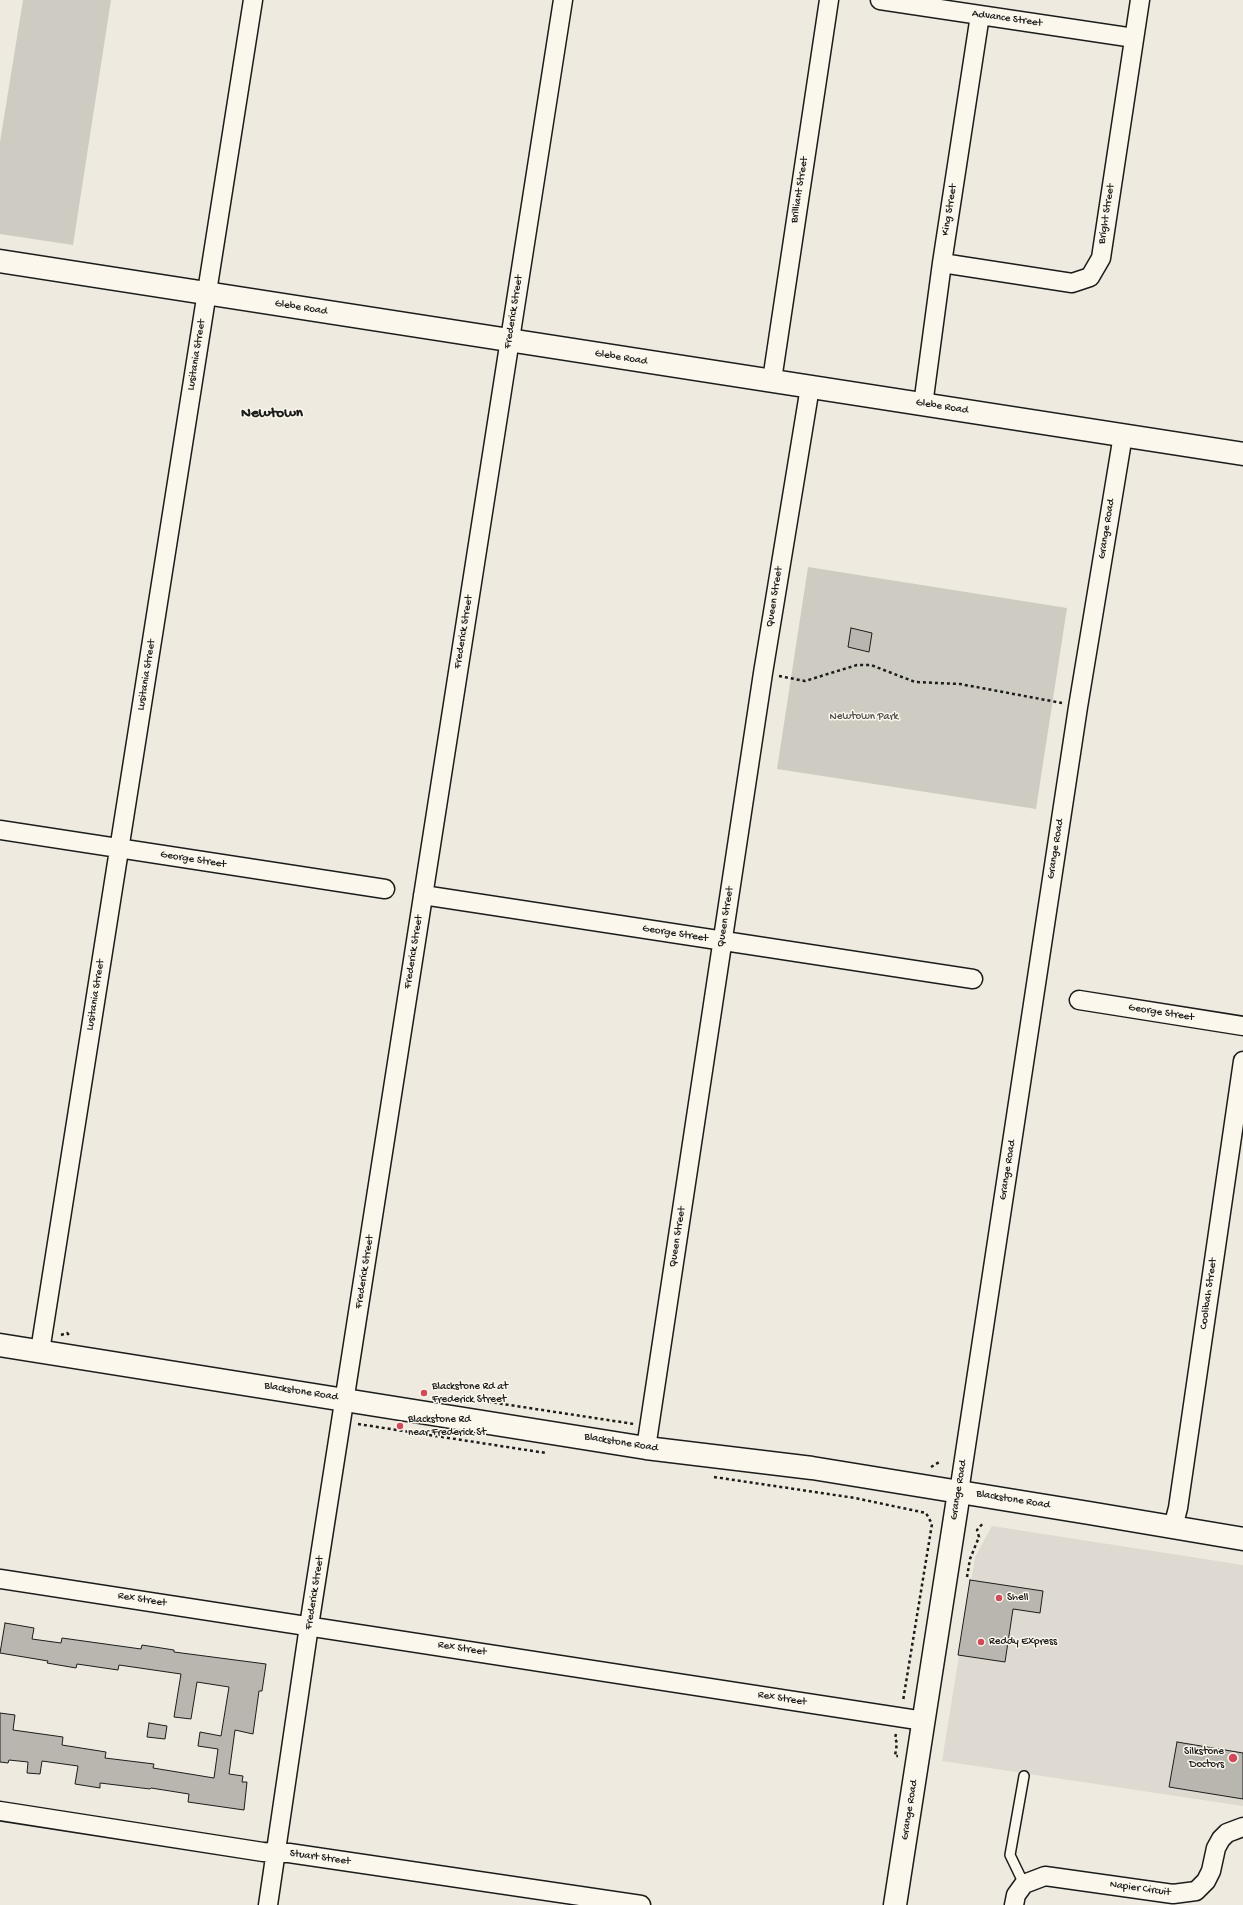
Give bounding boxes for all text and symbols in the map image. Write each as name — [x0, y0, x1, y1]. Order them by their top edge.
street label: Advance Street — [971, 8, 1043, 30]
street label: Brilliant Street — [788, 156, 812, 224]
street label: King Street — [939, 183, 961, 237]
street label: Bright Street — [1096, 183, 1118, 245]
street label: Frederick Street — [502, 274, 526, 350]
street label: Glebe Road — [274, 297, 328, 319]
street label: Lusitania Street — [185, 318, 209, 392]
street label: Glebe Road — [594, 347, 648, 369]
street label: Glebe Road — [915, 396, 969, 418]
district label: Newtown — [241, 405, 303, 423]
street label: Grange Road — [1096, 498, 1118, 560]
street label: Queen Street — [764, 566, 786, 628]
street label: Frederick Street — [452, 594, 476, 670]
street label: Lusitania Street — [135, 638, 159, 712]
park label: Newtown Park — [830, 710, 898, 724]
street label: Grange Road — [1045, 818, 1067, 880]
street label: George Street — [159, 848, 227, 872]
street label: Queen Street — [715, 886, 737, 948]
street label: Frederick Street — [402, 914, 426, 990]
street label: George Street — [641, 922, 709, 946]
street label: Lusitania Street — [84, 958, 108, 1032]
street label: George Street — [1127, 1001, 1195, 1025]
street label: Grange Road — [997, 1139, 1019, 1201]
street label: Queen Street — [667, 1206, 689, 1268]
street label: Frederick Street — [353, 1234, 377, 1310]
street label: Coolibah Street — [1197, 1257, 1221, 1331]
street label: Blackstone Road — [263, 1380, 339, 1404]
place label: Blackstone Rd at Frederick Street — [432, 1380, 508, 1406]
marker: Blackstone Rd at Frederick Street — [419, 1388, 429, 1398]
place label: Blackstone Rd near Frederick St — [408, 1413, 486, 1439]
marker: Blackstone Rd near Frederick St — [395, 1421, 405, 1431]
street label: Blackstone Road — [583, 1431, 659, 1455]
street label: Grange Road — [948, 1459, 970, 1521]
street label: Blackstone Road — [975, 1488, 1051, 1512]
street label: Frederick Street — [303, 1555, 327, 1631]
street label: Rex Street — [117, 1590, 167, 1610]
place label: Shell — [1007, 1591, 1029, 1605]
marker: Shell — [994, 1593, 1004, 1603]
place label: Reddy Express — [989, 1635, 1057, 1649]
marker: Reddy Express — [976, 1637, 986, 1647]
street label: Rex Street — [437, 1639, 487, 1659]
street label: Rex Street — [757, 1689, 807, 1709]
place label: Silkstone Doctors — [1184, 1745, 1224, 1771]
marker: Silkstone Doctors — [1227, 1752, 1239, 1764]
street label: Grange Road — [899, 1779, 921, 1841]
street label: Stuart Street — [289, 1847, 351, 1869]
street label: Napier Circuit — [1109, 1878, 1171, 1900]

